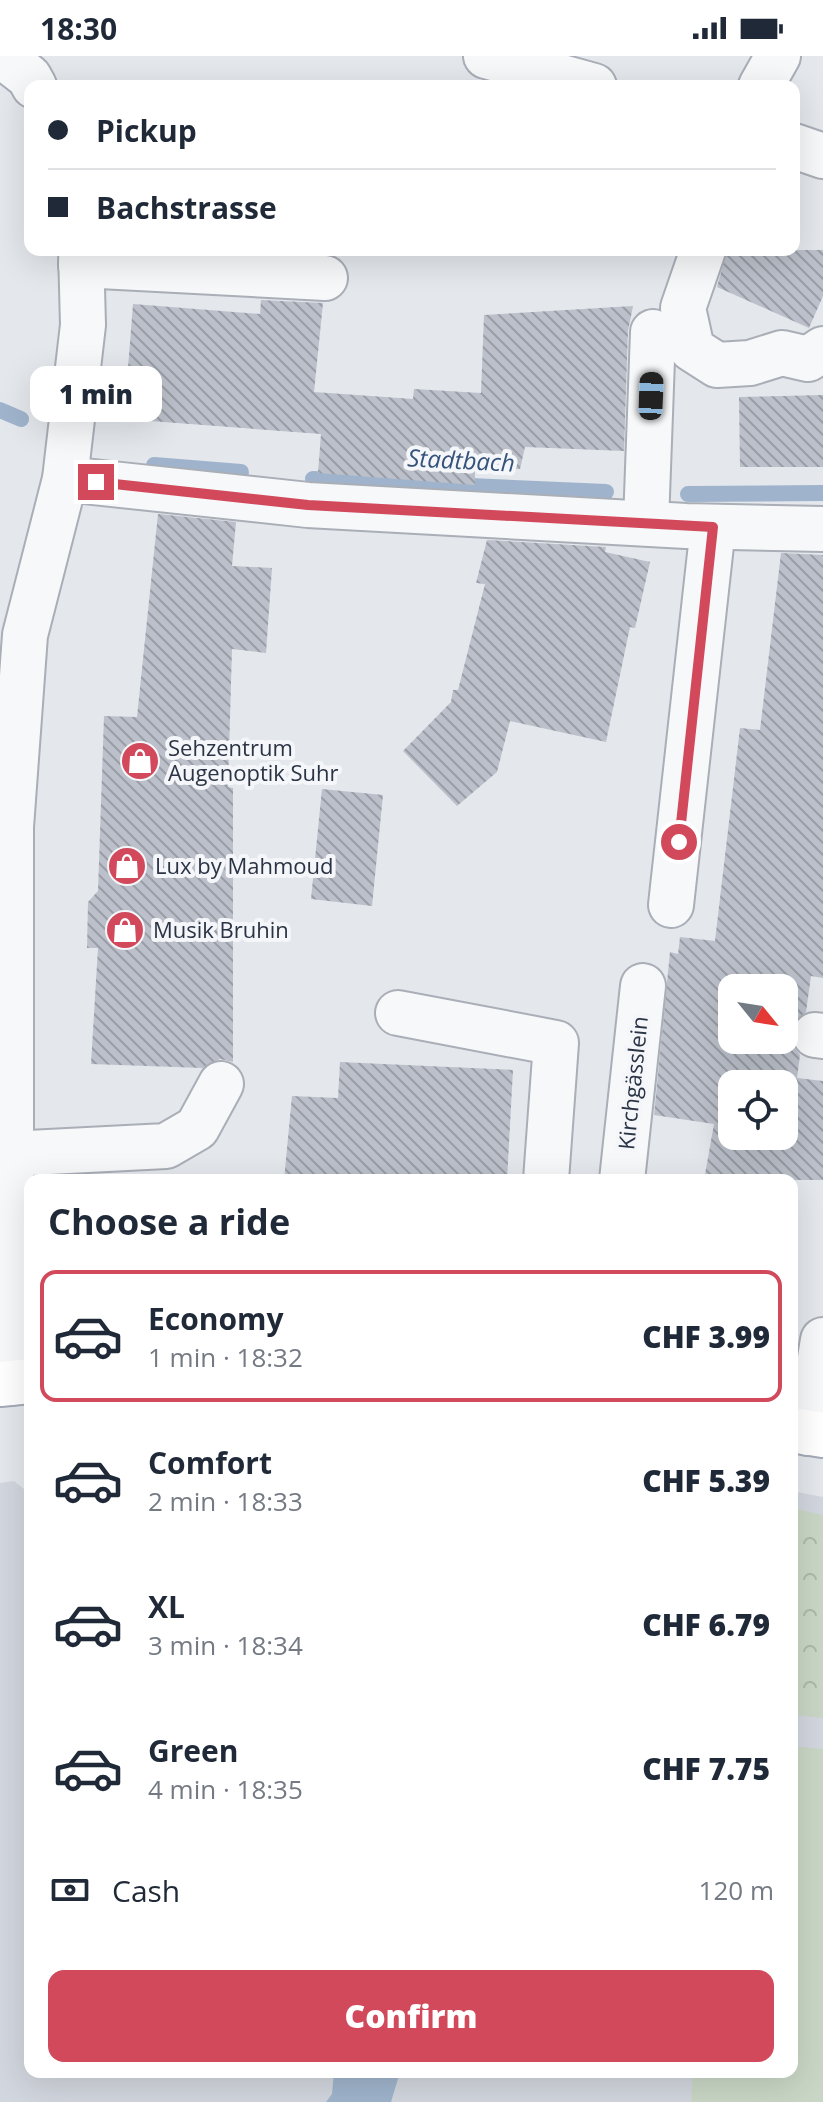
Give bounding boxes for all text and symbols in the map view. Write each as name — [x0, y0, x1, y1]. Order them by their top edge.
text: 18:30 — [40, 8, 117, 49]
text: Pickup — [96, 110, 197, 151]
text: Bachstrasse — [96, 187, 277, 228]
callout: 1 min — [30, 366, 162, 422]
car — [638, 372, 664, 420]
text: 1 min — [59, 376, 133, 412]
water label: Stadtbach — [407, 440, 516, 479]
route end — [78, 464, 114, 500]
place label: Sehzentrum Augenoptik Suhr — [168, 732, 339, 787]
shop icon: Sehzentrum Augenoptik Suhr — [119, 740, 161, 782]
route start — [661, 824, 697, 860]
shop icon: Lux by Mahmoud — [106, 845, 148, 887]
place label: Lux by Mahmoud — [155, 850, 333, 880]
shop icon: Musik Bruhin — [104, 909, 146, 951]
place label: Musik Bruhin — [153, 914, 289, 944]
north arrow — [718, 974, 798, 1054]
map controls — [718, 974, 798, 1150]
street label: Kirchgässlein — [610, 1015, 654, 1151]
button: locate — [718, 1070, 798, 1150]
text: Choose a ride — [48, 1197, 290, 1246]
text: Economy — [148, 1298, 284, 1339]
icon: car — [52, 1300, 124, 1372]
text: CHF 3.99 — [642, 1316, 770, 1357]
text: 1 min · 18:32 — [148, 1339, 303, 1375]
text: Comfort — [148, 1442, 272, 1483]
icon: car — [52, 1444, 124, 1516]
text: CHF 5.39 — [642, 1460, 770, 1501]
text: 2 min · 18:33 — [148, 1483, 303, 1519]
text: XL — [148, 1586, 185, 1627]
icon: car — [52, 1588, 124, 1660]
text: CHF 6.79 — [642, 1604, 770, 1645]
text: 3 min · 18:34 — [148, 1627, 303, 1663]
text: Green — [148, 1730, 239, 1771]
icon: car — [52, 1732, 124, 1804]
text: CHF 7.75 — [642, 1748, 770, 1789]
text: 4 min · 18:35 — [148, 1771, 303, 1807]
icon: cash — [48, 1868, 92, 1912]
text: Cash — [112, 1870, 180, 1911]
text: 120 m — [699, 1872, 774, 1908]
button: Confirm — [48, 1970, 774, 2062]

